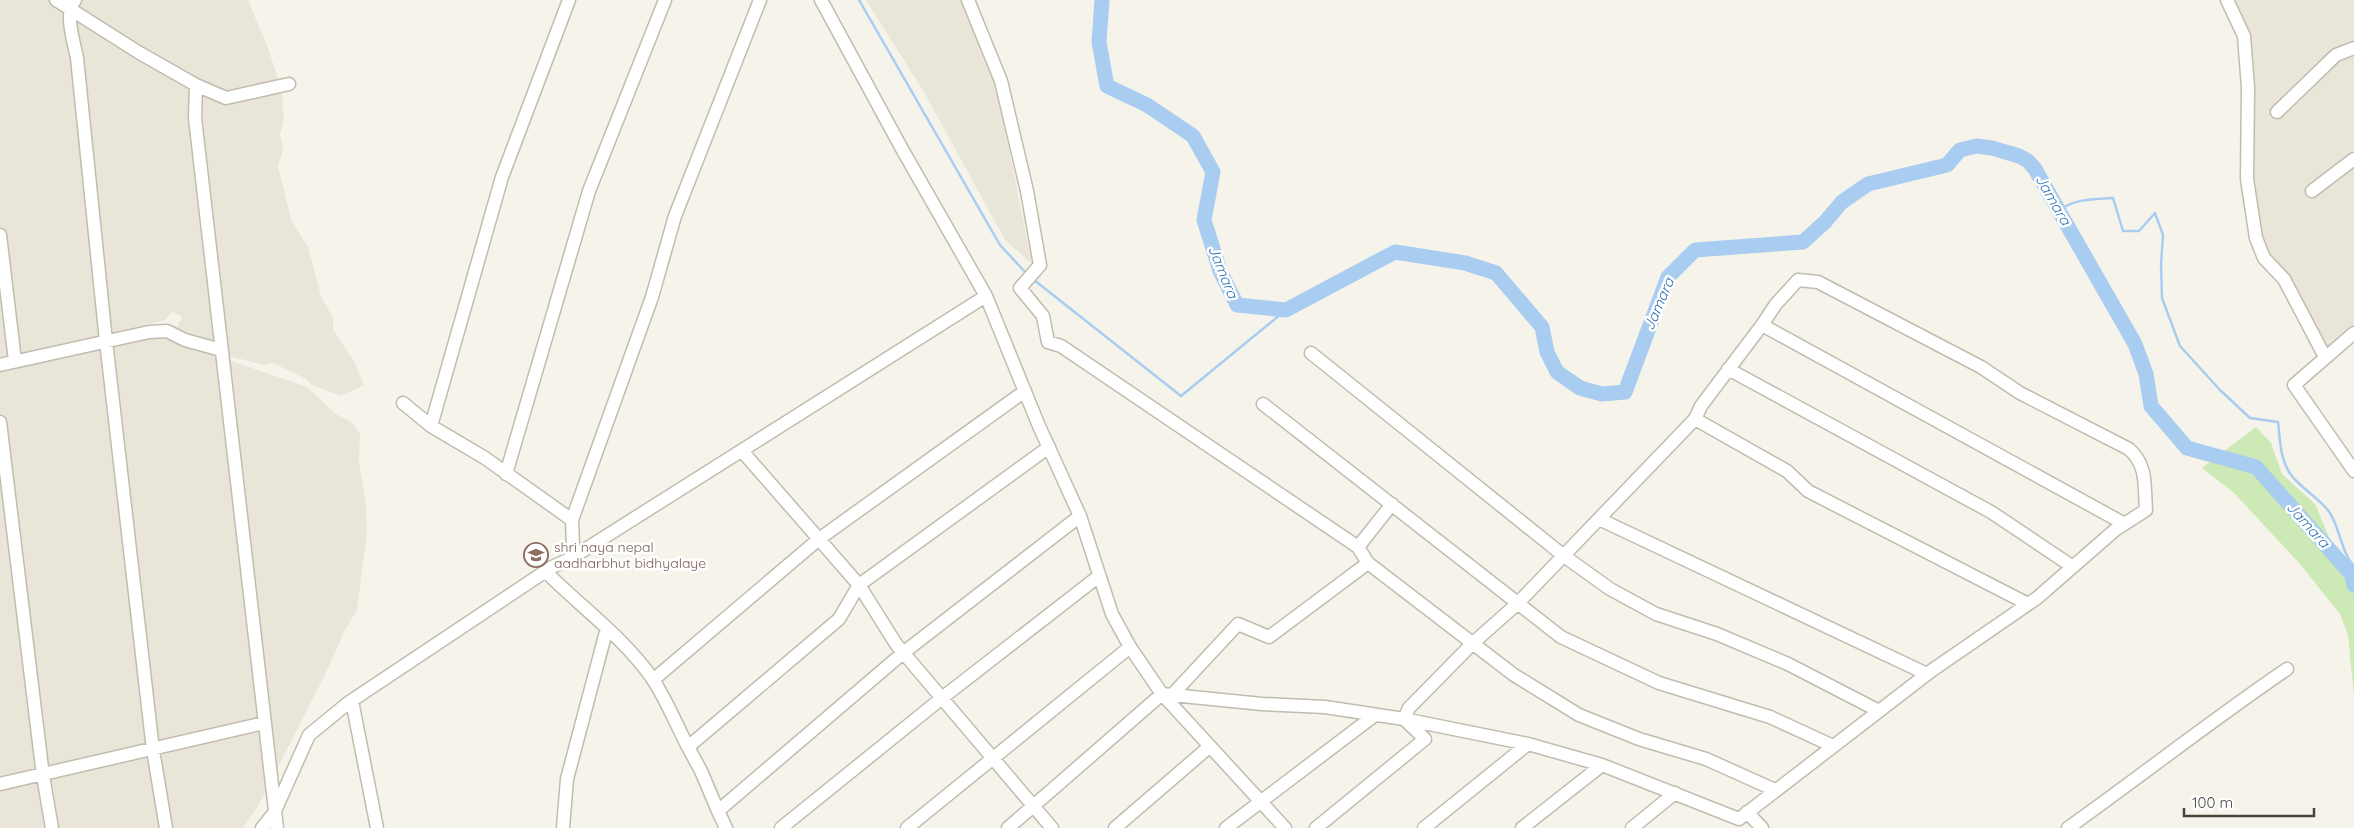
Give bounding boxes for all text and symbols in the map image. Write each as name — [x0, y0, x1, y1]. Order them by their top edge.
water label: Jamara — [2031, 171, 2076, 229]
water label: Jamara — [1204, 243, 1243, 302]
water label: Jamara — [1639, 274, 1678, 333]
water label: Jamara — [2283, 498, 2334, 552]
place label: shri naya nepal aadharbhut bidhyalaye — [554, 538, 706, 572]
school or university icon: shri naya nepal aadharbhut bidhyalaye — [523, 542, 549, 568]
scale bar — [2184, 786, 2314, 818]
text: 100 m — [2192, 793, 2233, 812]

